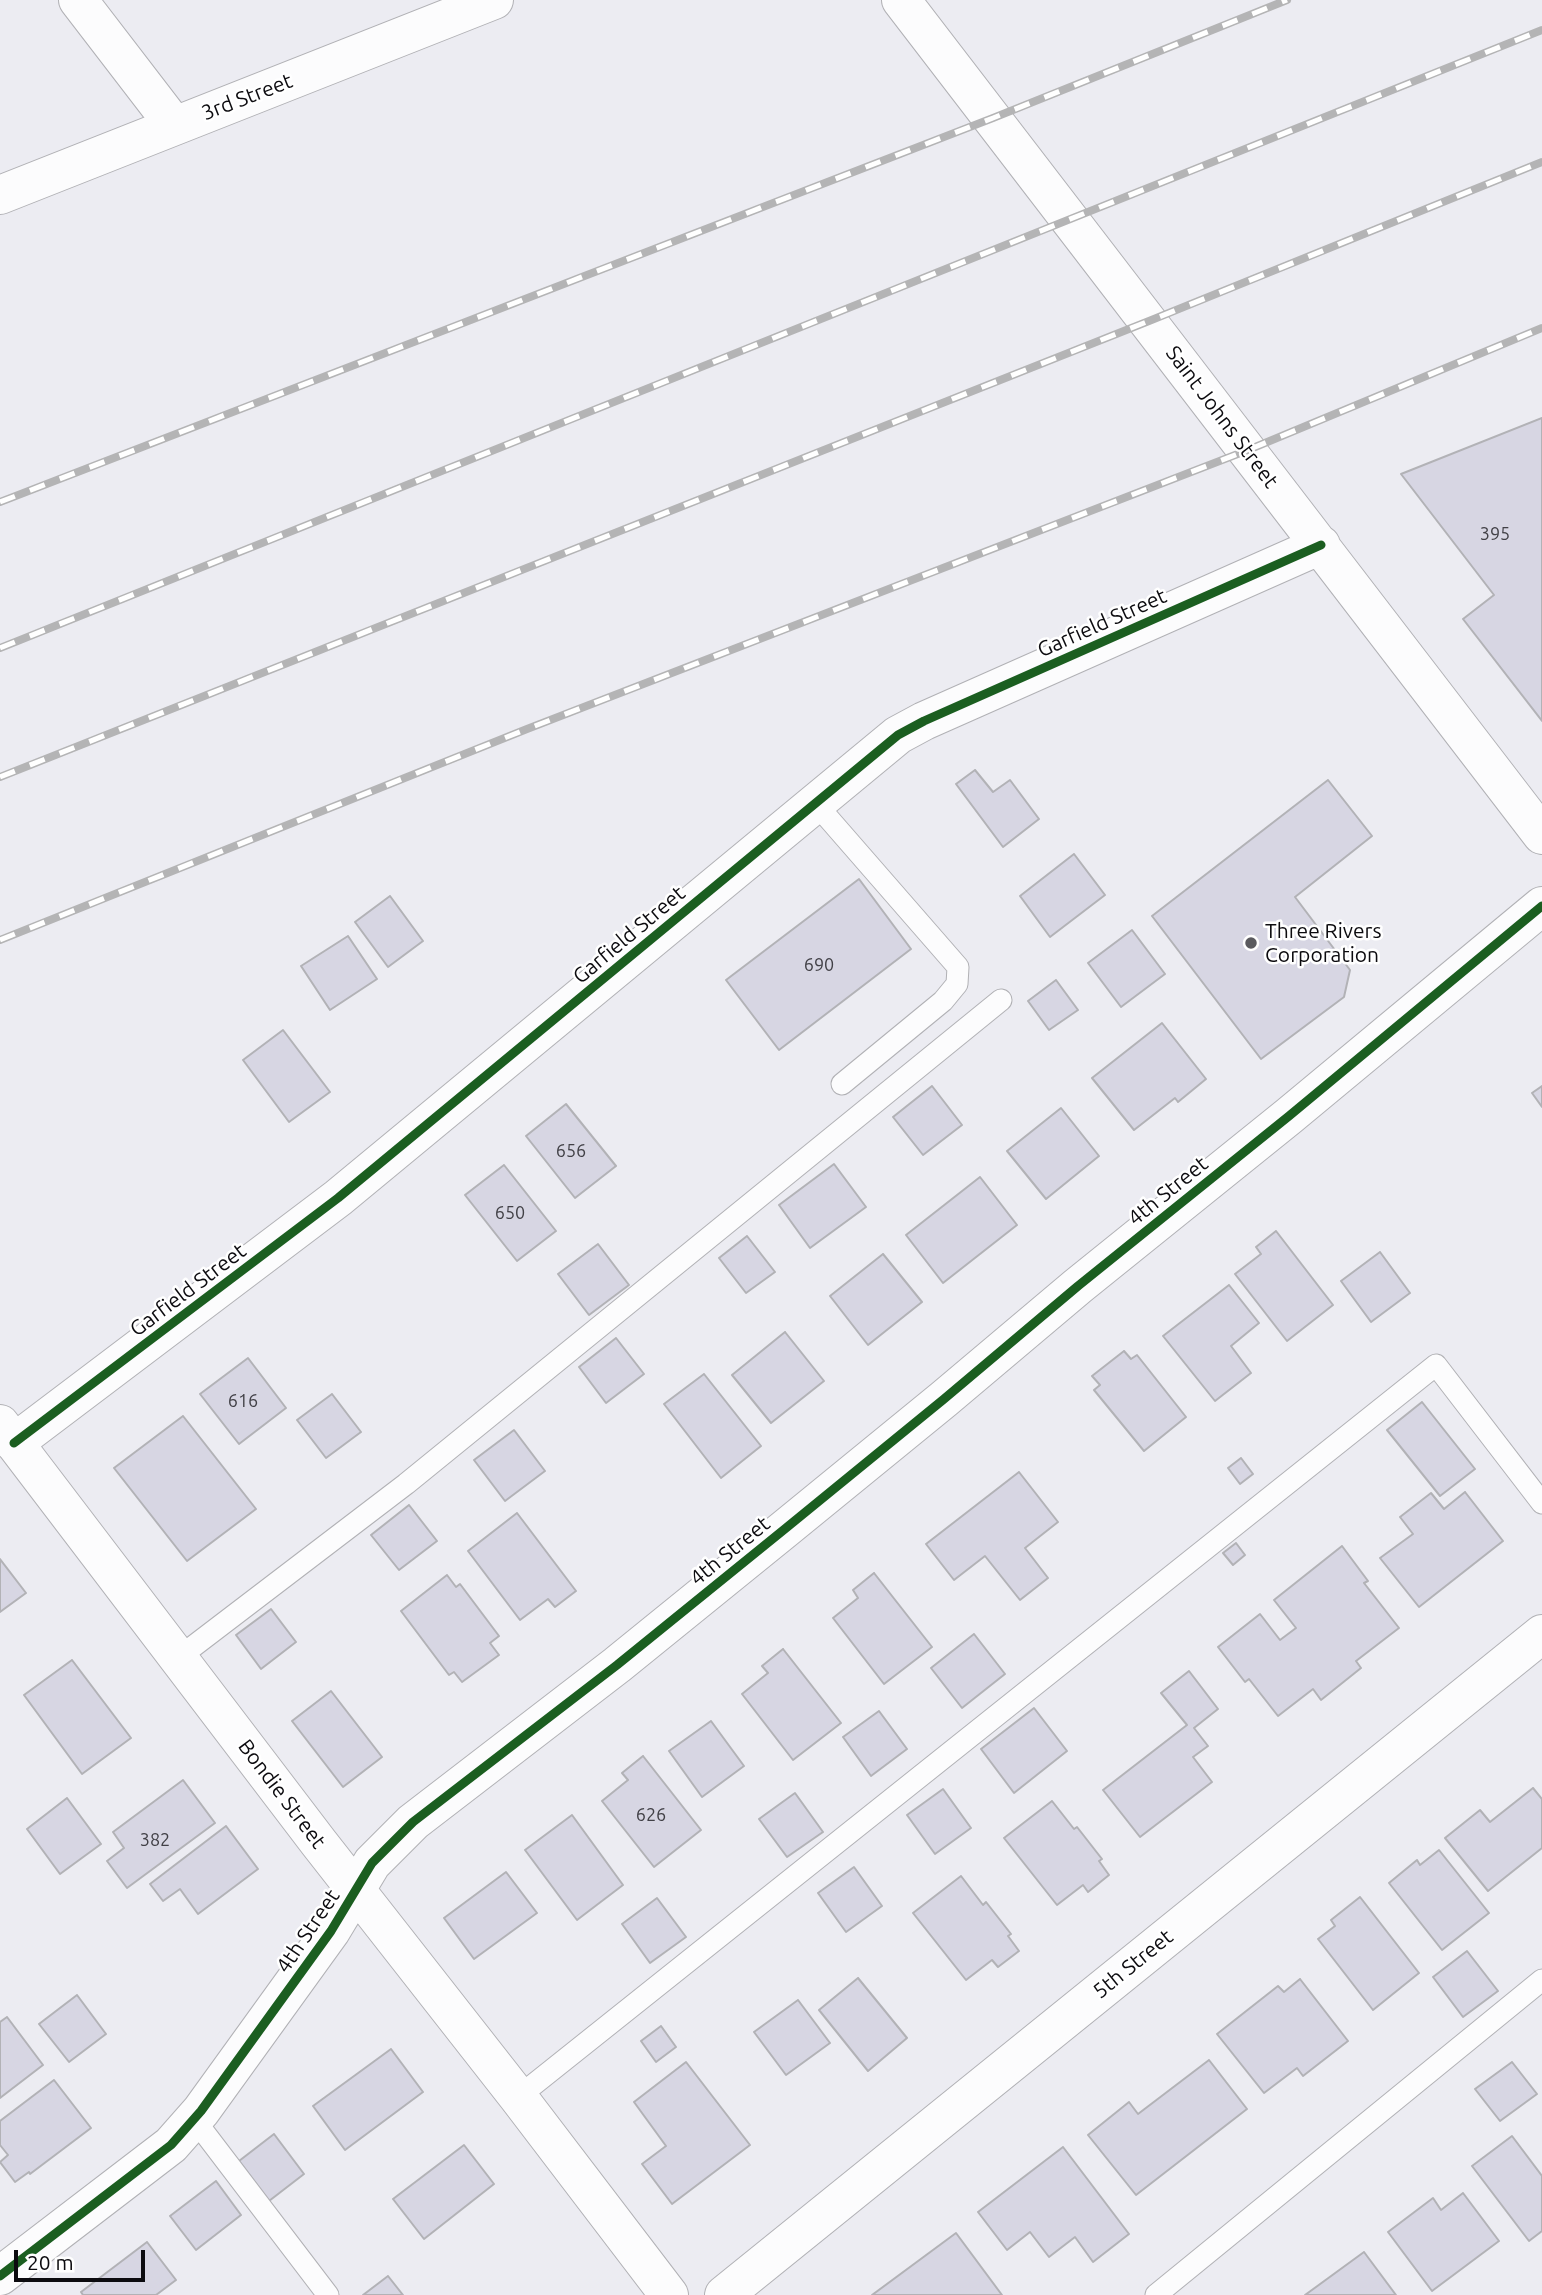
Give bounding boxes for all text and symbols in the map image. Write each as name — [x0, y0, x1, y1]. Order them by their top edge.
street label: 3rd Street — [198, 68, 296, 126]
street label: Saint Johns Street — [1160, 341, 1284, 493]
house number: 395 — [1480, 523, 1510, 545]
street label: Garfield Street — [1034, 583, 1170, 663]
street label: Garfield Street — [568, 881, 690, 989]
place label: Three Rivers Corporation — [1265, 918, 1382, 968]
marker: Three Rivers Corporation — [1243, 935, 1259, 951]
house number: 690 — [804, 954, 834, 976]
house number: 656 — [556, 1140, 586, 1162]
street label: 4th Street — [1123, 1151, 1213, 1231]
house number: 650 — [495, 1202, 525, 1224]
street label: Garfield Street — [125, 1238, 251, 1342]
house number: 616 — [228, 1390, 258, 1412]
street label: 4th Street — [685, 1511, 775, 1591]
street label: Bondie Street — [233, 1734, 331, 1854]
house number: 626 — [636, 1804, 666, 1826]
house number: 382 — [140, 1829, 170, 1851]
street label: 4th Street — [271, 1884, 345, 1978]
street label: 5th Street — [1088, 1924, 1178, 2004]
scale bar — [18, 2236, 149, 2280]
text: 20 m — [27, 2250, 74, 2274]

